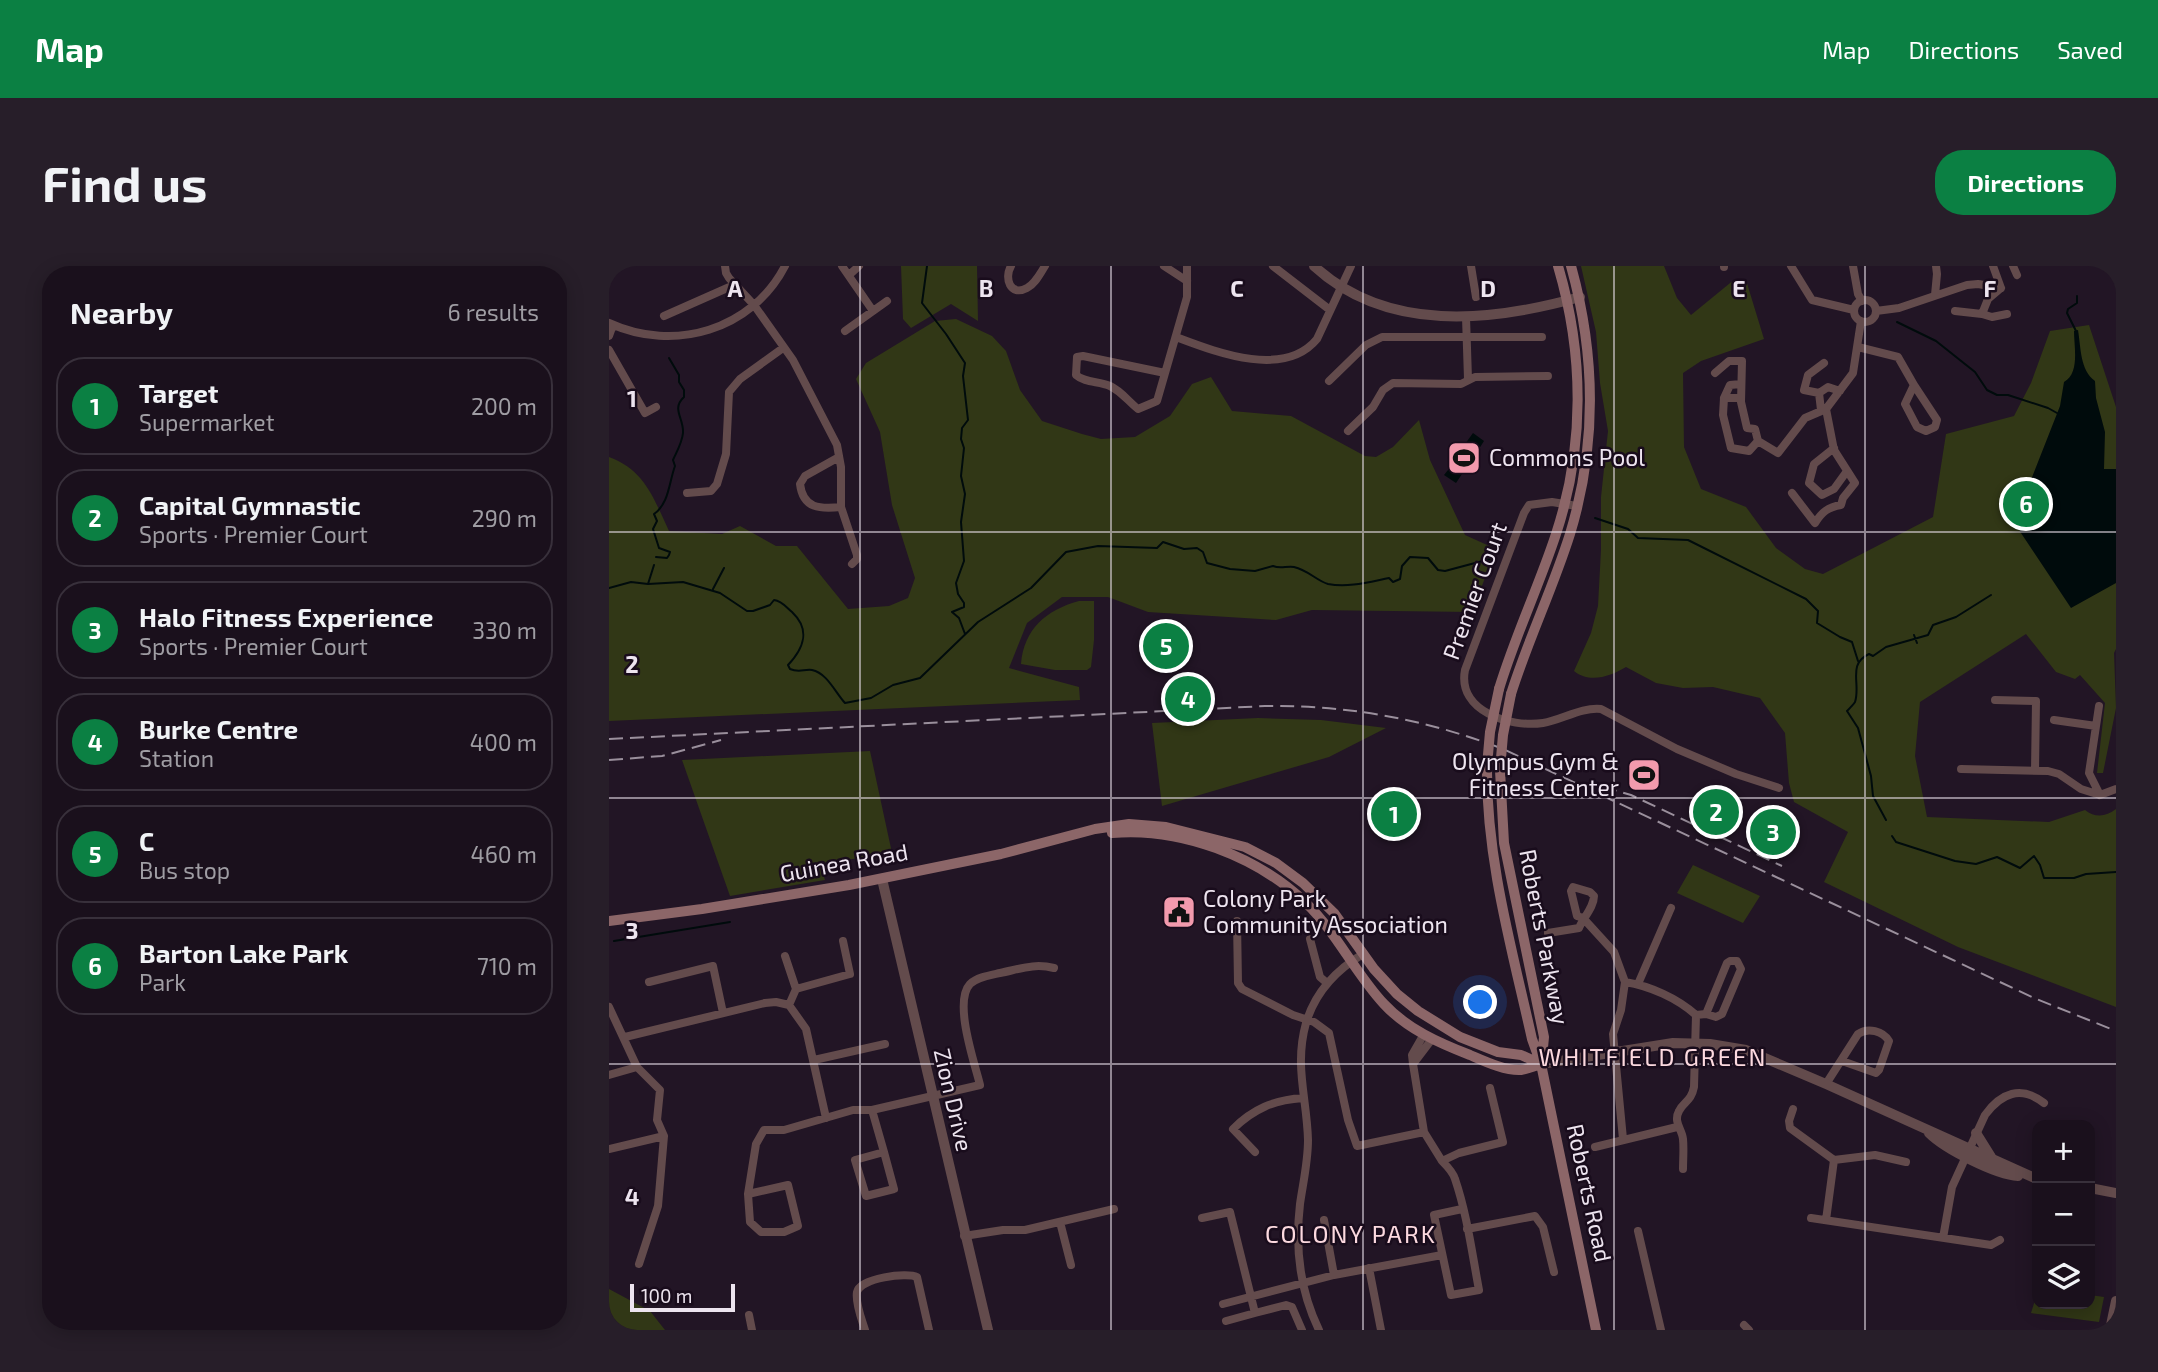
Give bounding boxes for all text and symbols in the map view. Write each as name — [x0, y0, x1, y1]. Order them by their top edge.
text: Map — [35, 29, 104, 69]
text: Map — [1822, 35, 1870, 64]
text: Directions — [1908, 35, 2019, 64]
text: Saved — [2057, 35, 2123, 64]
button: Directions — [1935, 150, 2116, 215]
text: Find us — [42, 153, 207, 212]
text: A — [727, 274, 743, 302]
text: B — [979, 274, 993, 302]
text: C — [1230, 274, 1244, 302]
text: D — [1480, 274, 1496, 302]
text: E — [1732, 274, 1746, 302]
text: F — [1984, 274, 1997, 302]
text: Nearby — [70, 294, 173, 330]
text: 6 results — [448, 298, 539, 326]
text: Target — [139, 377, 219, 408]
text: 1 — [627, 384, 637, 412]
text: 1 — [90, 392, 100, 420]
text: 200 m — [471, 392, 537, 420]
text: Supermarket — [139, 408, 274, 436]
sports icon: Commons Pool — [1445, 439, 1483, 477]
place label: Commons Pool — [1489, 443, 1645, 471]
pin: 6 — [2003, 478, 2049, 530]
text: Capital Gymnastic — [139, 489, 361, 520]
text: 2 — [88, 504, 102, 532]
text: 290 m — [472, 504, 537, 532]
street label: Premier Court — [1436, 518, 1512, 663]
text: Sports · Premier Court — [139, 520, 368, 548]
text: Halo Fitness Experience — [139, 601, 433, 632]
text: 3 — [88, 616, 102, 644]
text: 330 m — [472, 616, 537, 644]
pin: 5 — [1143, 620, 1189, 672]
text: Sports · Premier Court — [139, 632, 368, 660]
text: 2 — [625, 650, 639, 678]
pin: 4 — [1165, 673, 1211, 725]
text: Burke Centre — [139, 713, 298, 744]
text: 4 — [88, 728, 102, 756]
text: 400 m — [470, 728, 537, 756]
text: Station — [139, 744, 214, 772]
place label: Olympus Gym & Fitness Center — [1452, 747, 1619, 801]
sports icon: Olympus Gym & Fitness Center — [1625, 756, 1663, 794]
pin: 2 — [1693, 786, 1739, 838]
pin: 1 — [1371, 788, 1417, 840]
pin: 3 — [1750, 806, 1796, 858]
text: C — [139, 825, 154, 856]
street label: Guinea Road — [778, 837, 910, 887]
text: 5 — [89, 840, 101, 868]
text: 460 m — [471, 840, 537, 868]
street label: Roberts Parkway — [1514, 847, 1576, 1027]
text: Bus stop — [139, 856, 230, 884]
place label: Colony Park Community Association — [1203, 884, 1448, 938]
public building icon: Colony Park Community Association — [1160, 893, 1198, 931]
text: 3 — [625, 916, 639, 944]
text: Barton Lake Park — [139, 937, 348, 968]
text: 6 — [88, 952, 102, 980]
text: 710 m — [477, 952, 537, 980]
text: Park — [139, 968, 186, 996]
your location — [1463, 985, 1497, 1019]
district label: WHITFIELD GREEN — [1539, 1042, 1767, 1071]
street label: Zion Drive — [929, 1046, 979, 1154]
map controls — [2032, 1120, 2095, 1309]
button: + — [2032, 1120, 2095, 1183]
street label: Roberts Road — [1562, 1121, 1618, 1264]
text: 4 — [625, 1182, 639, 1210]
button: − — [2032, 1183, 2095, 1246]
district label: COLONY PARK — [1265, 1219, 1437, 1248]
button: layers — [2032, 1246, 2095, 1309]
scale bar — [630, 1281, 735, 1313]
text: 100 m — [641, 1284, 692, 1307]

